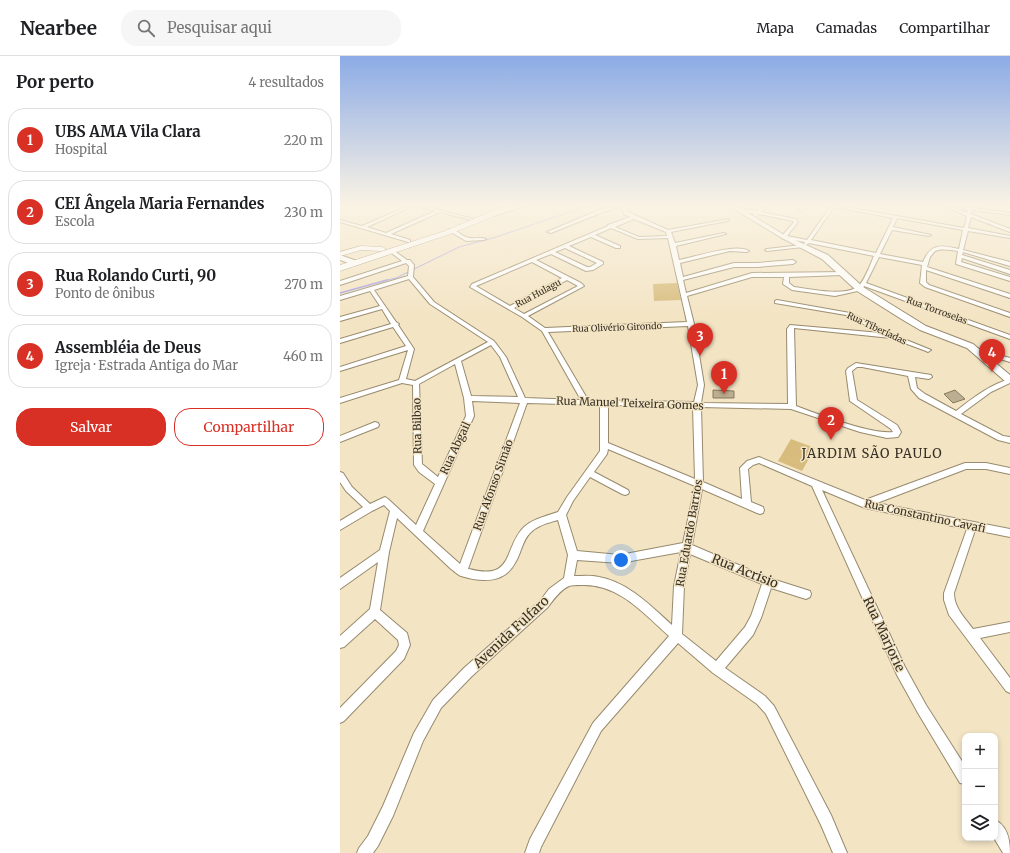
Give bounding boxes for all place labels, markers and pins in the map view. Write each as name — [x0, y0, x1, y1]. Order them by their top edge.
pin: 3 — [687, 323, 713, 356]
pin: 4 — [979, 339, 1005, 372]
pin: 1 — [711, 361, 737, 394]
pin: 2 — [818, 407, 844, 440]

